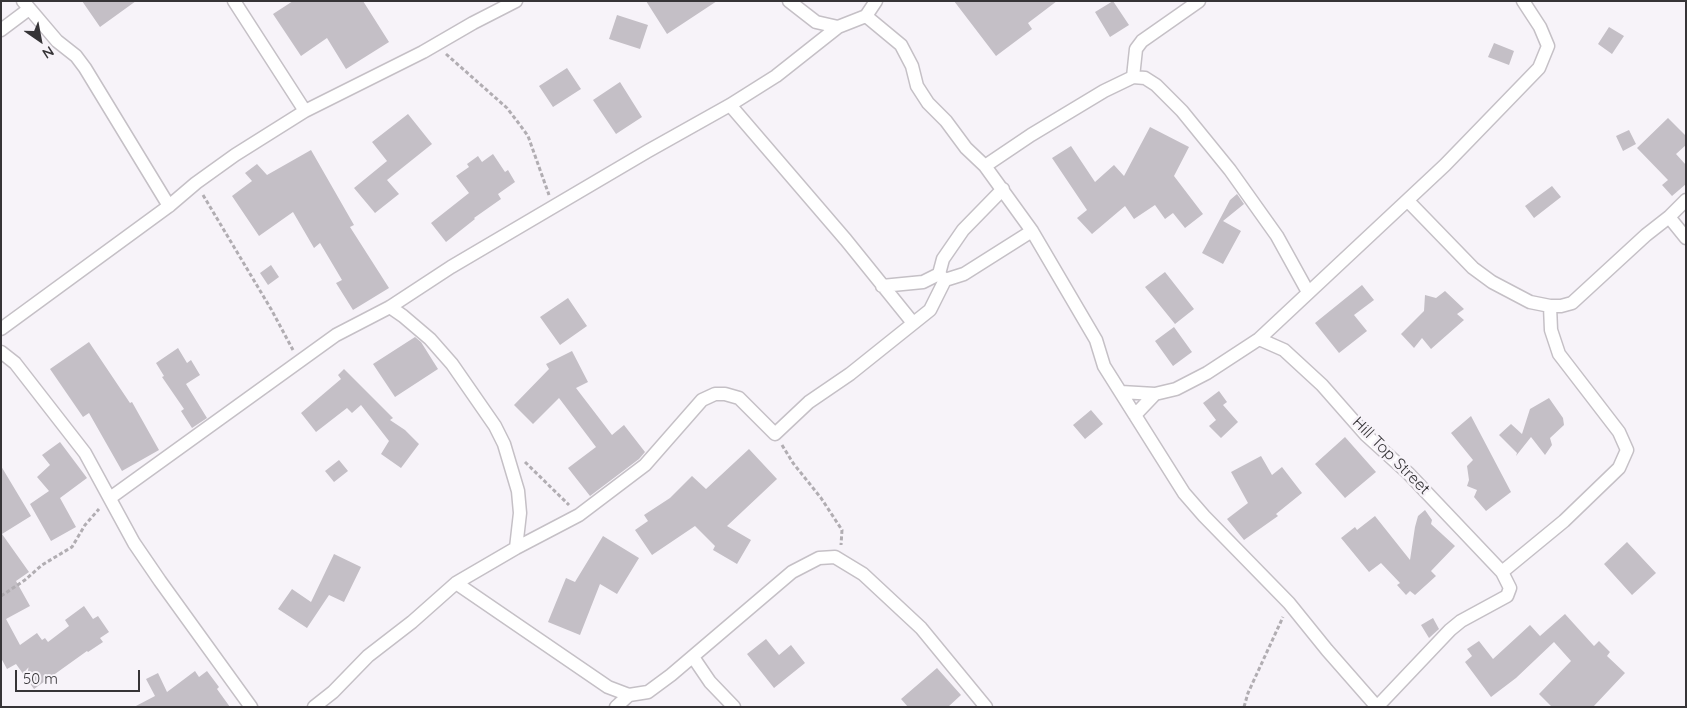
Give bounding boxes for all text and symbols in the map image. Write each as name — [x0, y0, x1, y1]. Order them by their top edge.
north arrow — [15, 15, 65, 65]
text: N — [39, 42, 57, 63]
street label: Hill Top Street — [1348, 413, 1434, 499]
scale bar — [18, 660, 142, 692]
text: 50 m — [23, 669, 58, 688]

